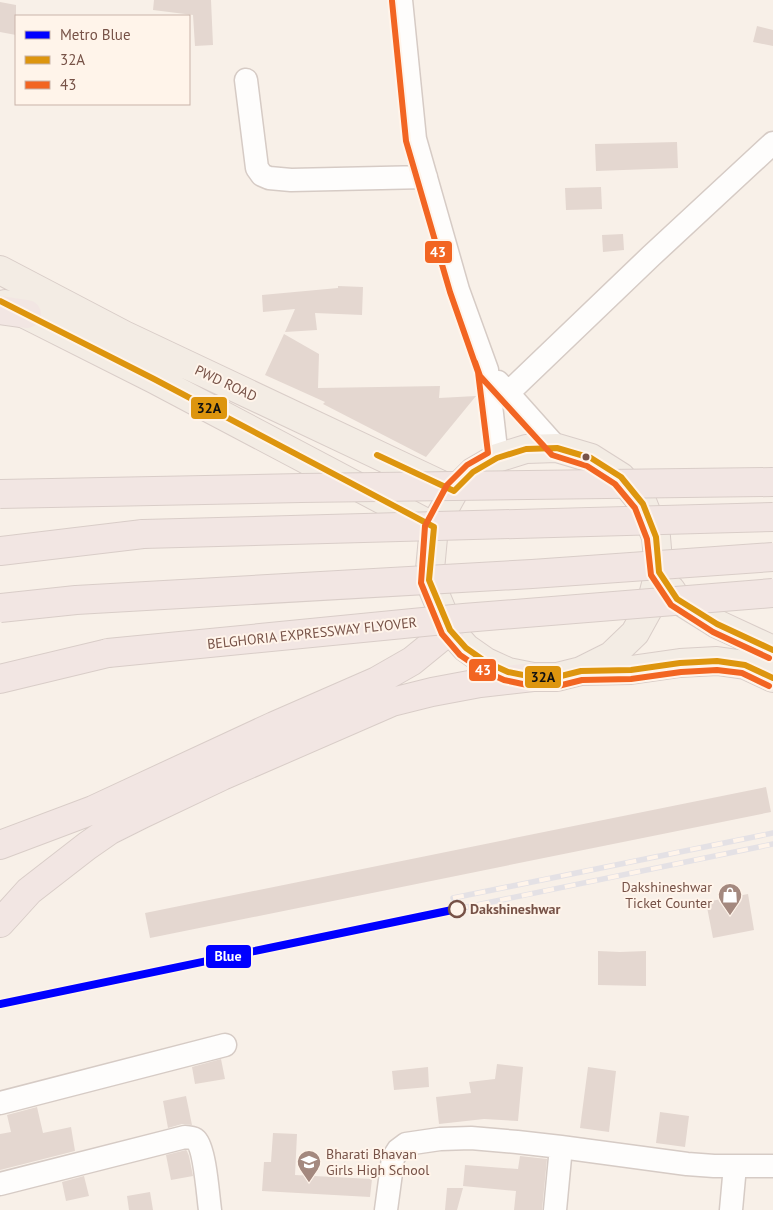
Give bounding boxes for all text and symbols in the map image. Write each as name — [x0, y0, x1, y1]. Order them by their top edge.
legend — [15, 15, 190, 105]
text: Metro Blue — [60, 25, 131, 44]
text: 32A — [60, 50, 85, 69]
text: 43 — [60, 75, 76, 94]
line badge: 43 — [424, 240, 453, 264]
text: 43 — [430, 243, 446, 261]
street label: PWD ROAD — [192, 361, 260, 405]
line badge: 32A — [190, 396, 228, 420]
text: 32A — [197, 399, 222, 417]
unlabelled marker — [581, 452, 591, 462]
street label: BELGHORIA EXPRESSWAY FLYOVER — [206, 613, 418, 653]
line badge: 43 — [468, 658, 497, 682]
text: 43 — [475, 661, 491, 679]
line badge: 32A — [524, 665, 562, 689]
text: 32A — [531, 668, 556, 686]
place label: Dakshineshwar Ticket Counter — [622, 878, 712, 912]
shop icon: Dakshineshwar Ticket Counter — [717, 882, 743, 916]
marker: Dakshineshwar — [448, 900, 466, 918]
place label: Dakshineshwar — [470, 900, 560, 918]
line badge: Blue — [205, 944, 252, 969]
text: Blue — [214, 947, 242, 965]
place label: Bharati Bhavan Girls High School — [326, 1145, 429, 1179]
school or university icon: Bharati Bhavan Girls High School — [296, 1149, 322, 1183]

